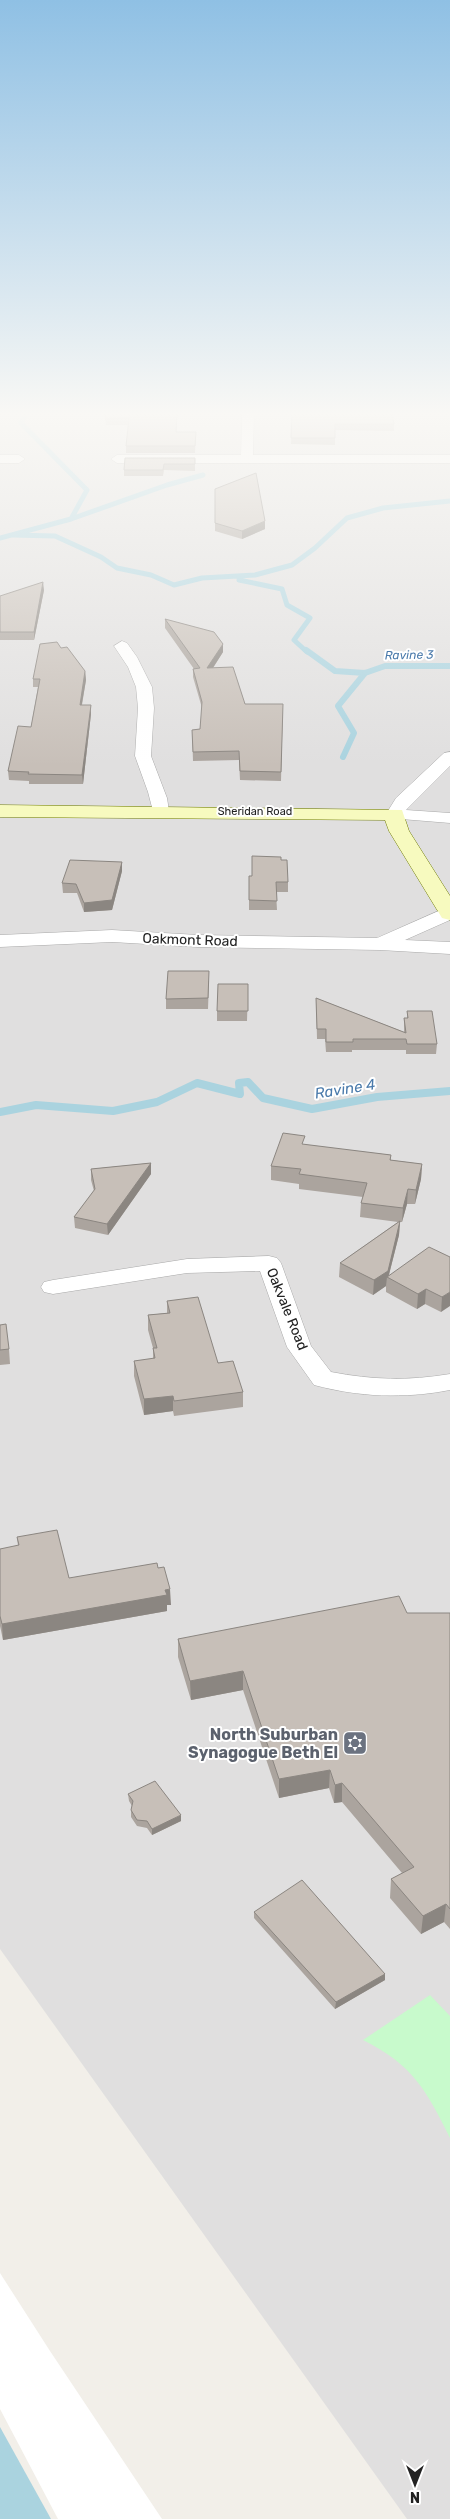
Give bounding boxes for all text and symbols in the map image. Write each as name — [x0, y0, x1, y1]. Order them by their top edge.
water label: Ravine 3 — [385, 648, 434, 662]
street label: Sheridan Road — [218, 805, 292, 818]
street label: Oakmont Road — [142, 930, 238, 950]
water label: Ravine 4 — [313, 1075, 377, 1103]
street label: Oakvale Road — [263, 1265, 311, 1353]
place label: North Suburban Synagogue Beth El — [188, 1725, 338, 1762]
synagogue icon: North Suburban Synagogue Beth El — [342, 1730, 368, 1756]
north arrow — [390, 2459, 440, 2509]
text: N — [410, 2488, 420, 2505]

